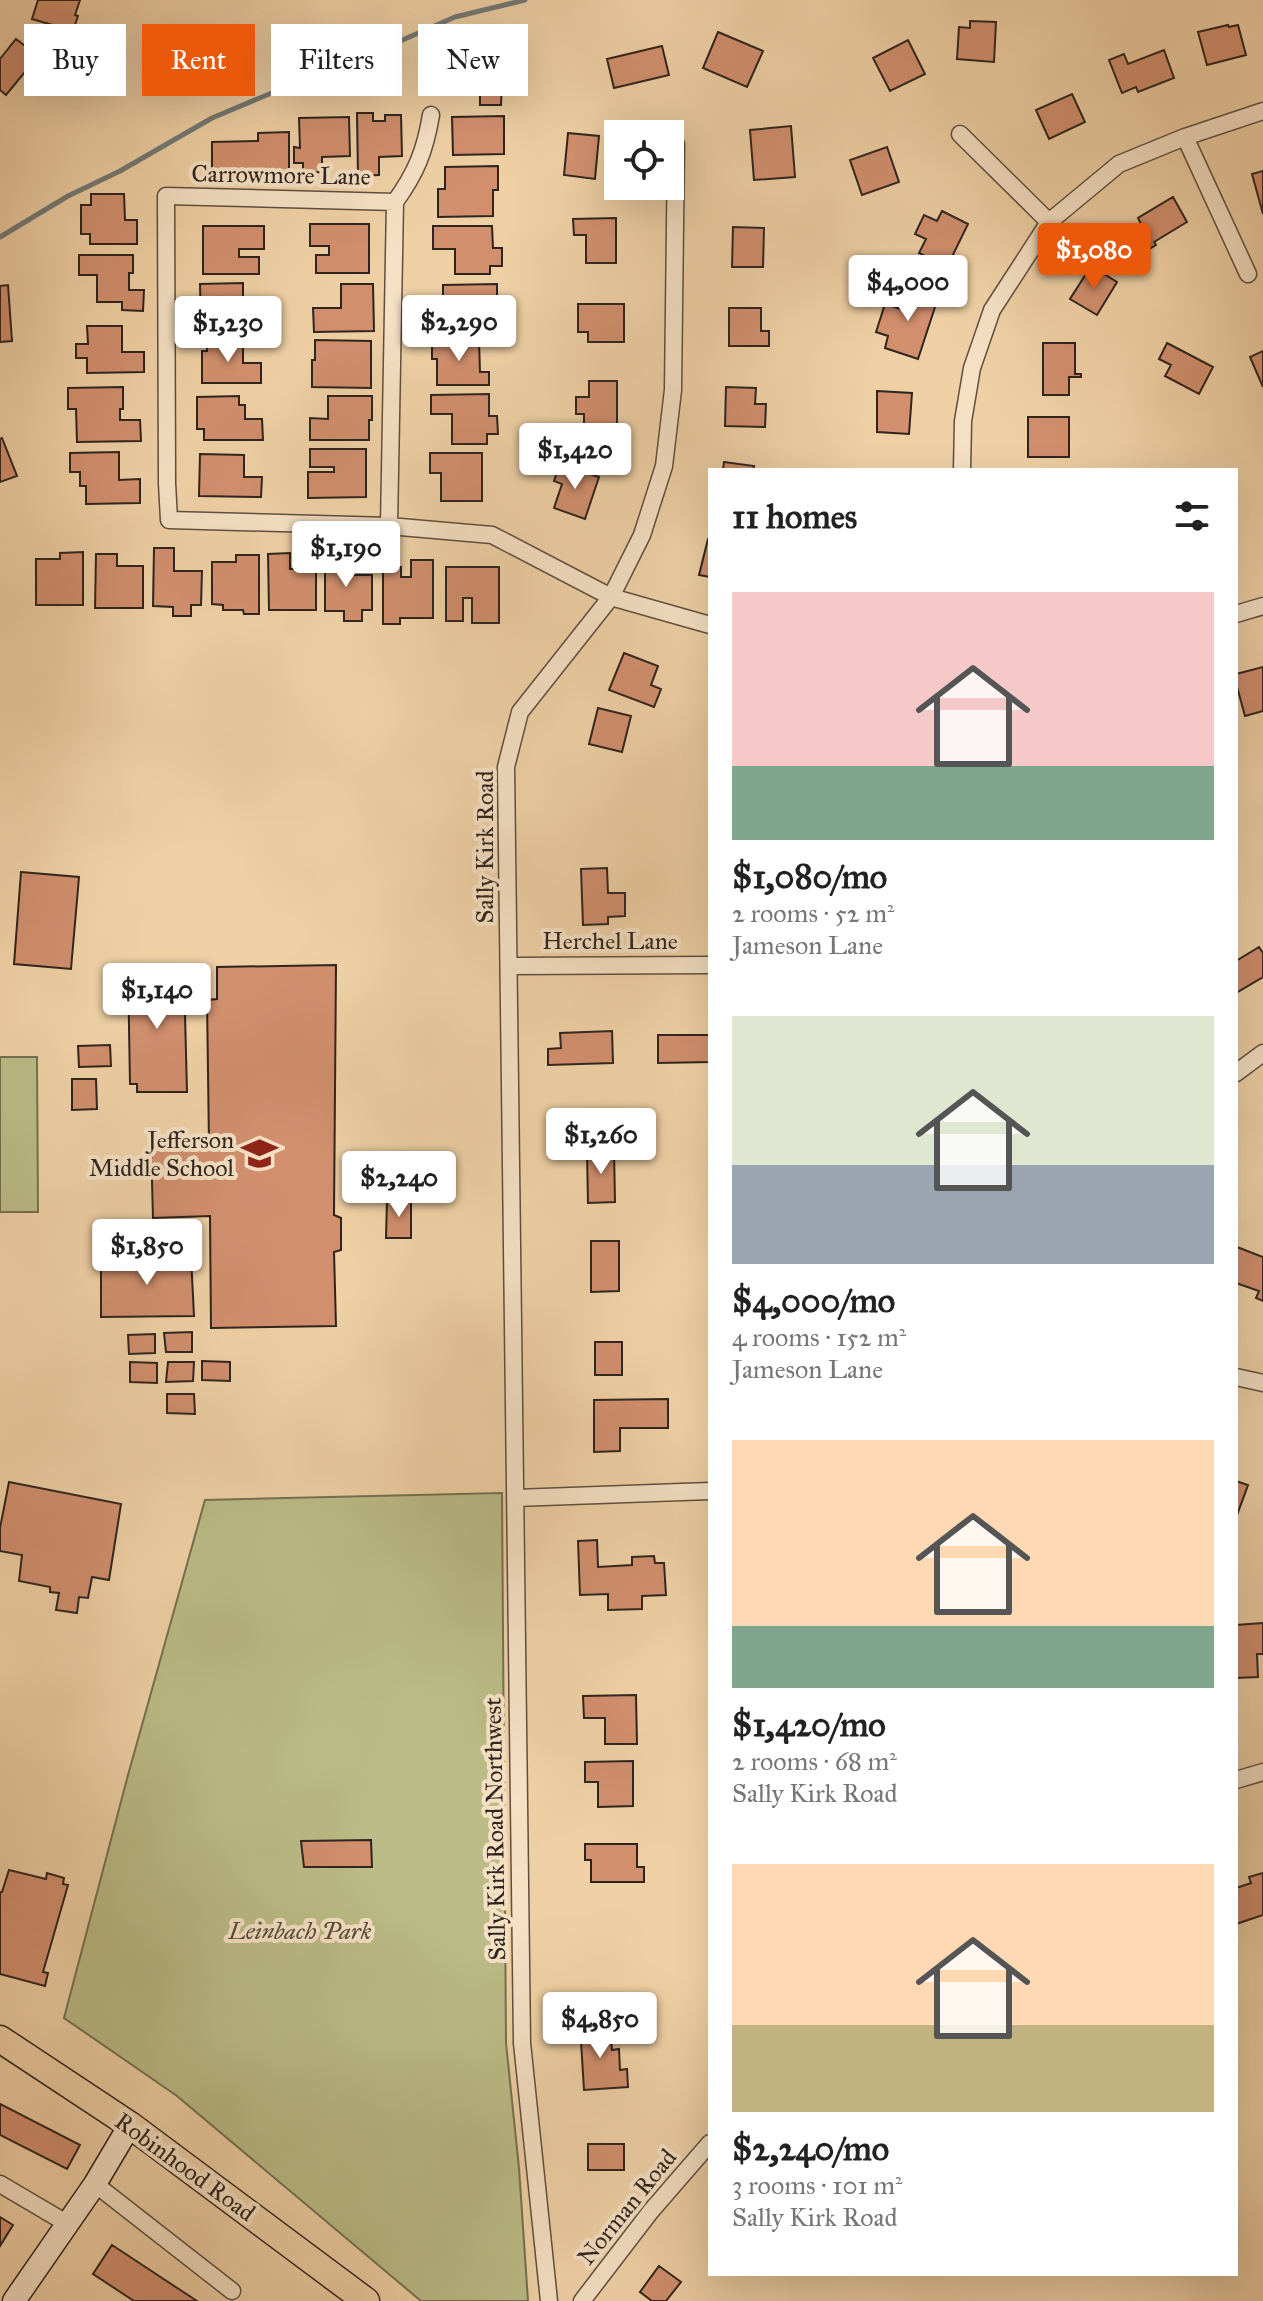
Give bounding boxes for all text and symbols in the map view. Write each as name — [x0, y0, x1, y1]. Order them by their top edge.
chip: Buy — [24, 24, 126, 96]
chip: Rent — [142, 24, 255, 96]
chip: Filters — [271, 24, 402, 96]
chip: New — [418, 24, 528, 96]
map controls — [604, 120, 684, 200]
button: locate — [604, 120, 684, 200]
street label: Carrowmore Lane — [191, 158, 371, 192]
pin: $1,080 — [1029, 223, 1159, 291]
text: $1,080 — [1056, 233, 1132, 265]
pin: $4,000 — [843, 255, 973, 323]
text: $4,000 — [867, 265, 949, 297]
pin: $2,290 — [394, 295, 524, 363]
pin: $1,230 — [163, 296, 293, 364]
text: $2,290 — [420, 305, 498, 337]
text: $1,230 — [193, 306, 263, 338]
pin: $1,420 — [510, 423, 640, 491]
text: $1,420 — [537, 433, 613, 465]
icon: filters — [1170, 494, 1214, 538]
text: 11 homes — [732, 496, 857, 537]
pin: $1,190 — [281, 521, 411, 589]
text: $1,190 — [310, 531, 382, 563]
icon: home — [901, 644, 1045, 788]
street label: Sally Kirk Road — [470, 771, 500, 923]
text: $1,080/mo — [732, 856, 887, 897]
text: 2 rooms · 52 m² — [732, 897, 895, 929]
street label: Herchel Lane — [542, 926, 678, 956]
text: Jameson Lane — [732, 929, 883, 961]
pin: $1,140 — [92, 963, 222, 1031]
text: $1,140 — [121, 973, 193, 1005]
icon: home — [901, 1068, 1045, 1212]
pin: $1,260 — [536, 1108, 666, 1176]
text: $1,260 — [564, 1118, 638, 1150]
place label: Jefferson Middle School — [89, 1125, 235, 1183]
school or university icon: Jefferson Middle School — [241, 1135, 279, 1173]
pin: $2,240 — [334, 1151, 464, 1219]
text: $2,240 — [360, 1161, 438, 1193]
pin: $1,850 — [82, 1219, 212, 1287]
text: $1,850 — [110, 1229, 184, 1261]
text: $4,000/mo — [732, 1280, 895, 1321]
text: 4 rooms · 152 m² — [732, 1321, 906, 1353]
text: Jameson Lane — [732, 1353, 883, 1385]
icon: home — [901, 1492, 1045, 1636]
street label: Sally Kirk Road Northwest — [478, 1697, 512, 1961]
text: $1,420/mo — [732, 1704, 886, 1745]
text: 2 rooms · 68 m² — [732, 1745, 897, 1777]
text: Sally Kirk Road — [732, 1777, 898, 1809]
park label: Leinbach Park — [227, 1916, 372, 1946]
icon: home — [901, 1916, 1045, 2060]
pin: $4,850 — [535, 1992, 665, 2060]
text: $4,850 — [561, 2002, 639, 2034]
street label: Robinhood Road — [109, 2106, 261, 2228]
text: $2,240/mo — [732, 2128, 889, 2169]
street label: Norman Road — [571, 2143, 683, 2271]
text: 3 rooms · 101 m² — [732, 2169, 903, 2201]
text: Sally Kirk Road — [732, 2201, 898, 2233]

